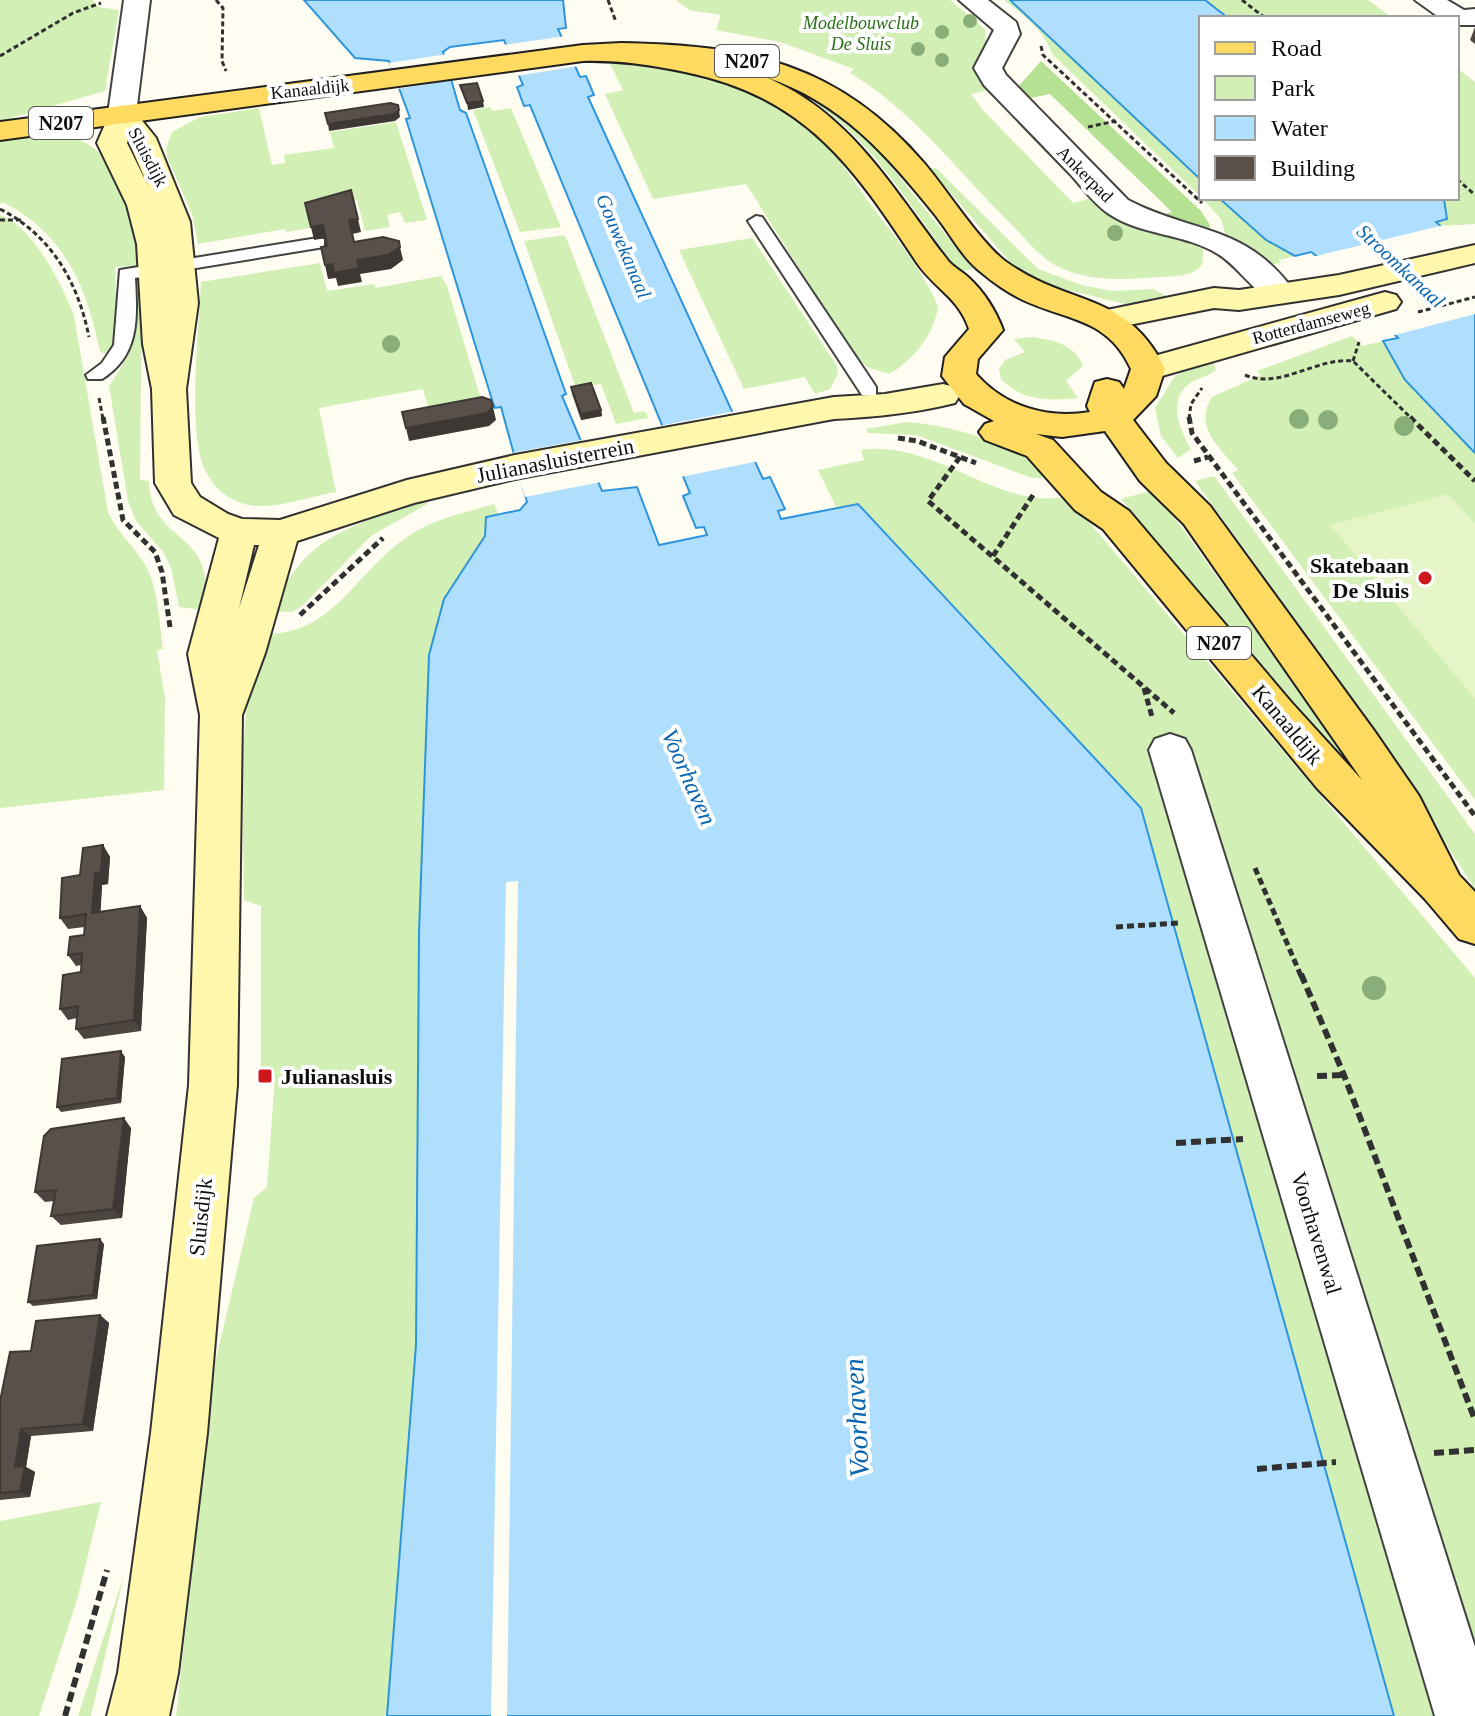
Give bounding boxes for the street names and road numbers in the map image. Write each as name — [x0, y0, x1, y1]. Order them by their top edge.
road number: N207 — [715, 45, 779, 77]
street label: Kanaaldijk — [270, 75, 350, 103]
road number: N207 — [29, 107, 93, 139]
street label: Sluisdijk — [124, 124, 172, 190]
street label: Ankerpad — [1053, 142, 1117, 206]
street label: Rotterdamseweg — [1250, 298, 1372, 348]
street label: Julianasluisterrein — [474, 433, 636, 488]
road number: N207 — [1187, 627, 1251, 659]
street label: Kanaaldijk — [1247, 679, 1328, 769]
street label: Voorhavenwal — [1286, 1169, 1347, 1297]
street label: Sluisdijk — [184, 1177, 217, 1257]

